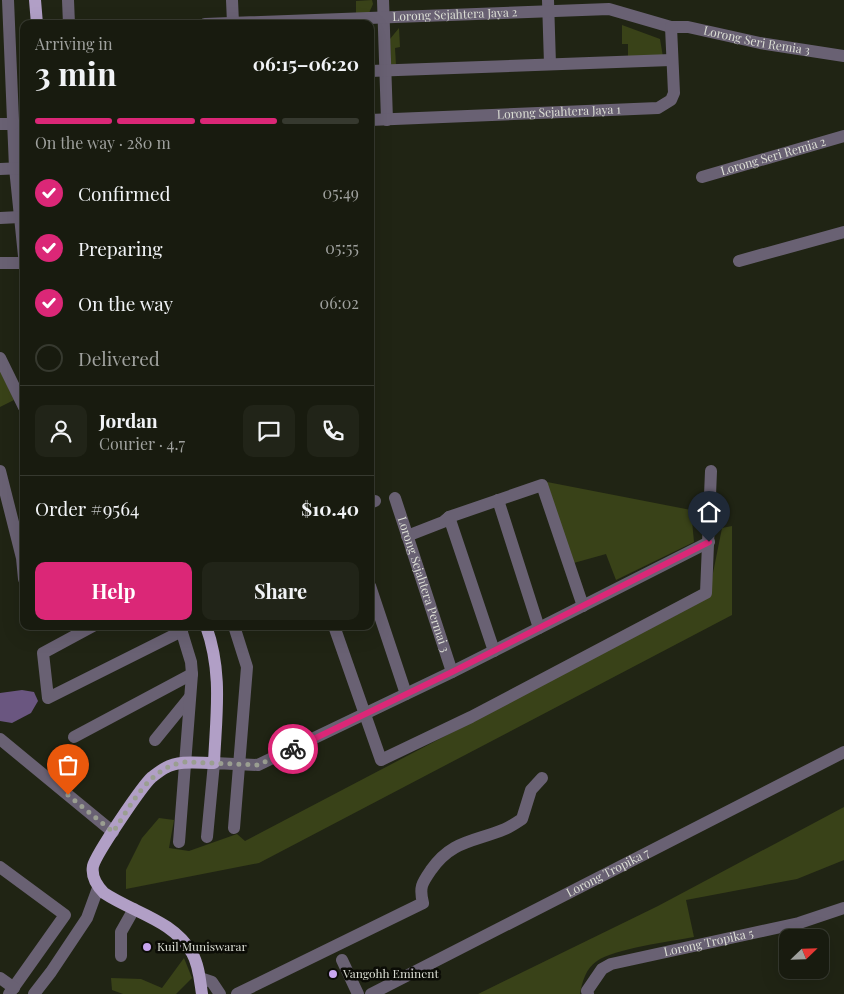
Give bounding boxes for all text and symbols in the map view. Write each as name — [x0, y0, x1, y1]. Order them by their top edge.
street label: Lorong Sejahtera Jaya 2 — [392, 3, 518, 24]
street label: Lorong Seri Remia 3 — [702, 22, 811, 58]
text: Arriving in — [35, 33, 113, 54]
text: 06:15–06:20 — [253, 50, 359, 76]
text: 3 min — [35, 51, 117, 94]
street label: Lorong Sejahtera Jaya 1 — [497, 101, 622, 122]
text: On the way · 280 m — [35, 132, 171, 153]
street label: Lorong Seri Remia 2 — [718, 133, 828, 178]
icon: check — [35, 179, 63, 207]
text: Confirmed — [78, 180, 171, 206]
text: 05:49 — [322, 182, 359, 203]
icon: check — [35, 234, 63, 262]
text: Preparing — [78, 235, 163, 261]
text: 05:55 — [325, 237, 359, 258]
icon: check — [35, 289, 63, 317]
text: On the way — [78, 290, 173, 316]
text: 06:02 — [320, 292, 359, 313]
text: Delivered — [78, 345, 160, 371]
button: person — [35, 405, 87, 457]
button: chat — [243, 405, 295, 457]
button: phone — [307, 405, 359, 457]
text: Jordan — [99, 407, 158, 433]
text: Courier · 4.7 — [99, 433, 185, 454]
pin — [688, 491, 730, 542]
text: Order #9564 — [35, 495, 139, 521]
text: $10.40 — [301, 495, 359, 521]
icon: home — [695, 498, 723, 526]
street label: Lorong Sejahtera Permai 3 — [395, 514, 454, 654]
button: Help — [35, 562, 192, 620]
button: Share — [202, 562, 359, 620]
courier — [268, 724, 318, 774]
icon: bike — [279, 735, 307, 763]
pin — [47, 744, 89, 795]
icon: bag — [54, 751, 82, 779]
street label: Lorong Tropika 7 — [563, 844, 652, 900]
street label: Lorong Tropika 5 — [662, 924, 755, 959]
north arrow — [779, 929, 829, 979]
map controls — [779, 929, 829, 979]
place label: Kuil Muniswarar — [157, 938, 248, 954]
marker: Kuil Muniswarar — [141, 941, 153, 953]
place label: Vangohh Eminent — [342, 965, 440, 981]
marker: Vangohh Eminent — [327, 968, 339, 980]

